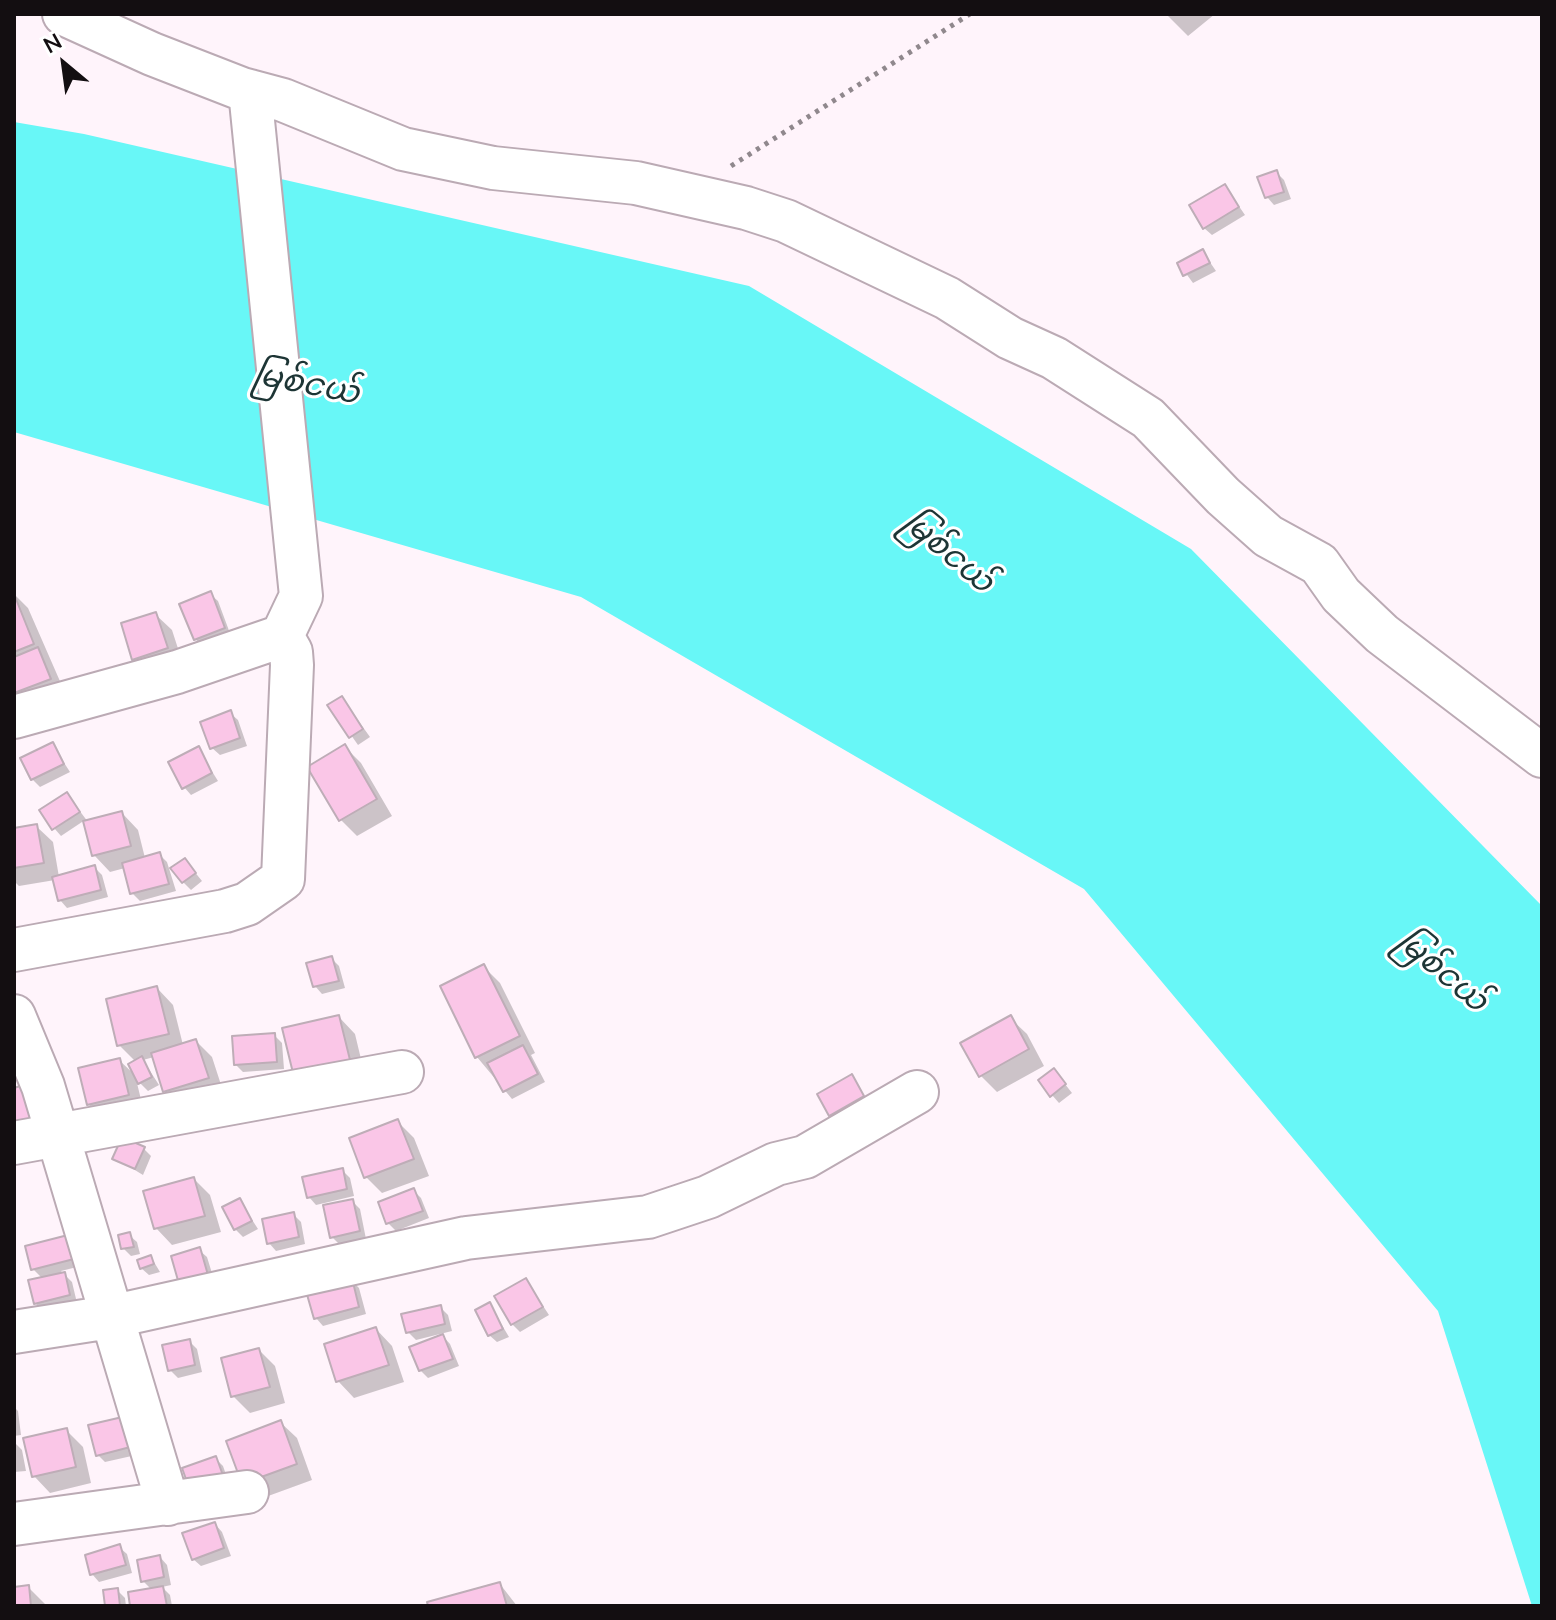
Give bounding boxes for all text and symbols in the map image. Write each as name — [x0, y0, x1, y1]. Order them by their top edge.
north arrow — [24, 24, 104, 104]
text: N — [38, 27, 66, 59]
water label: မြစ်ငယ် — [250, 355, 362, 413]
water label: မြစ်ငယ် — [895, 503, 1001, 601]
water label: မြစ်ငယ် — [1389, 922, 1495, 1020]

